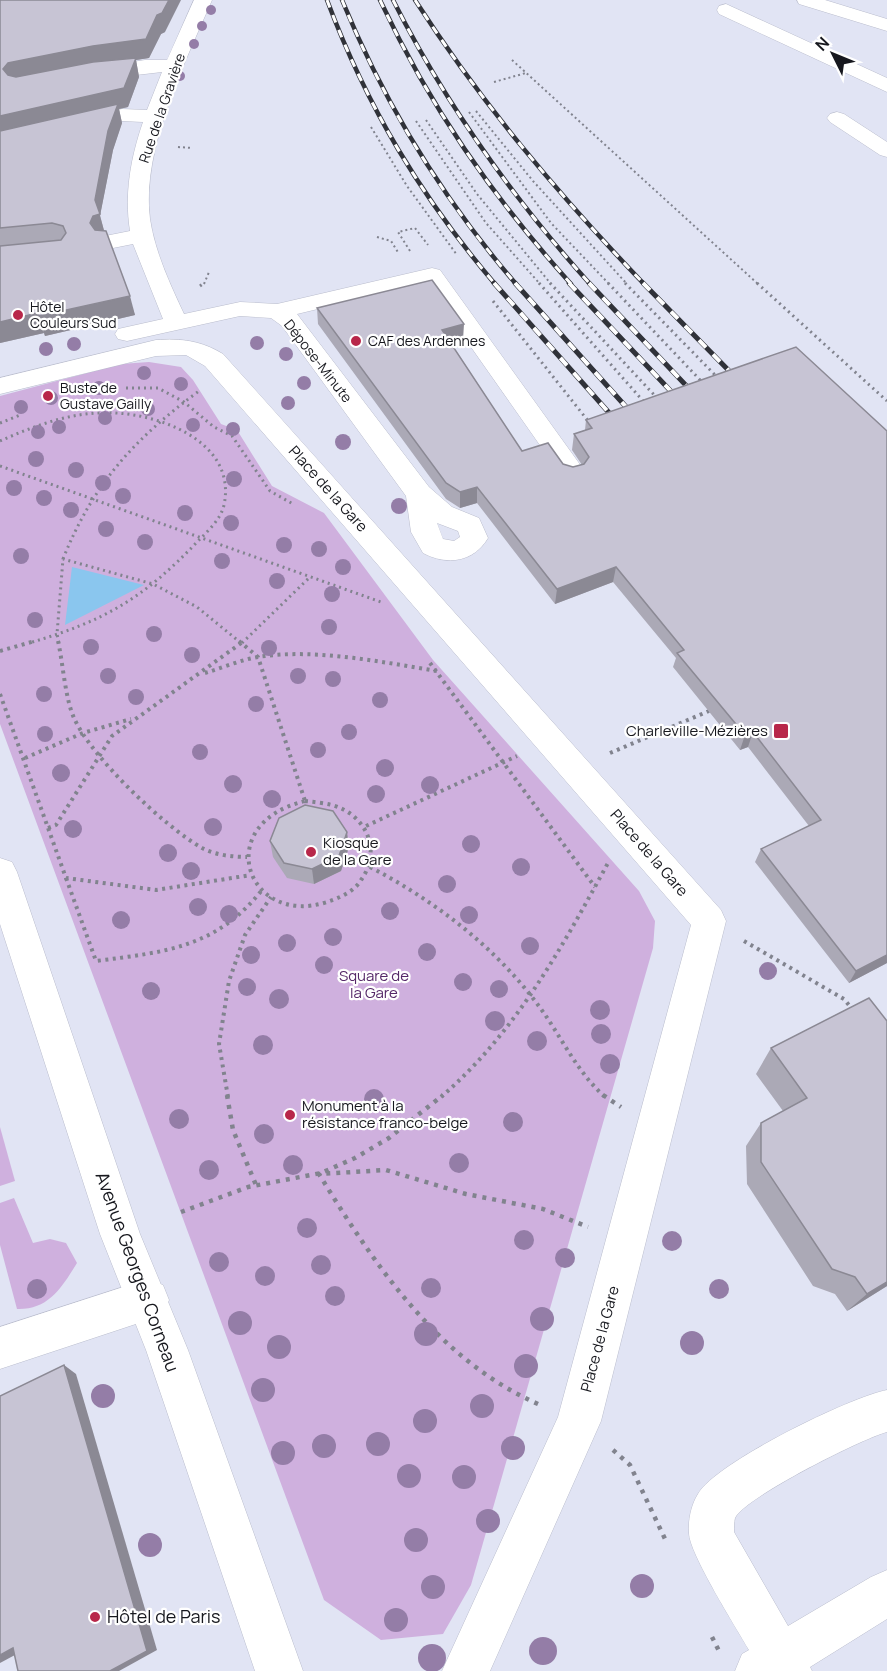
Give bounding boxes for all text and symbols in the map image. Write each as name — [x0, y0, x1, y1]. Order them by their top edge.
north arrow — [803, 24, 863, 84]
text: N — [810, 32, 834, 55]
street label: Rue de la Gravière — [134, 50, 189, 165]
place label: Hôtel Couleurs Sud — [30, 297, 117, 332]
marker: Hôtel Couleurs Sud — [11, 308, 25, 322]
street label: Dépose-Minute — [280, 315, 357, 406]
place label: CAF des Ardennes — [368, 331, 485, 350]
marker: CAF des Ardennes — [349, 334, 363, 348]
place label: Buste de Gustave Gailly — [60, 378, 152, 413]
marker: Buste de Gustave Gailly — [41, 389, 55, 403]
street label: Place de la Gare — [284, 441, 373, 536]
place label: Charleville-Mézières — [626, 720, 768, 741]
marker: Charleville-Mézières — [772, 722, 790, 740]
street label: Place de la Gare — [606, 805, 693, 901]
place label: Kiosque de la Gare — [323, 832, 392, 870]
marker: Kiosque de la Gare — [304, 845, 318, 859]
park label: Square de la Gare — [339, 965, 409, 1003]
place label: Monument à la résistance franco-belge — [302, 1095, 468, 1133]
marker: Monument à la résistance franco-belge — [283, 1108, 297, 1122]
street label: Avenue Georges Corneau — [91, 1168, 185, 1375]
street label: Place de la Gare — [575, 1283, 624, 1394]
place label: Hôtel de Paris — [107, 1604, 221, 1628]
marker: Hôtel de Paris — [88, 1610, 102, 1624]

